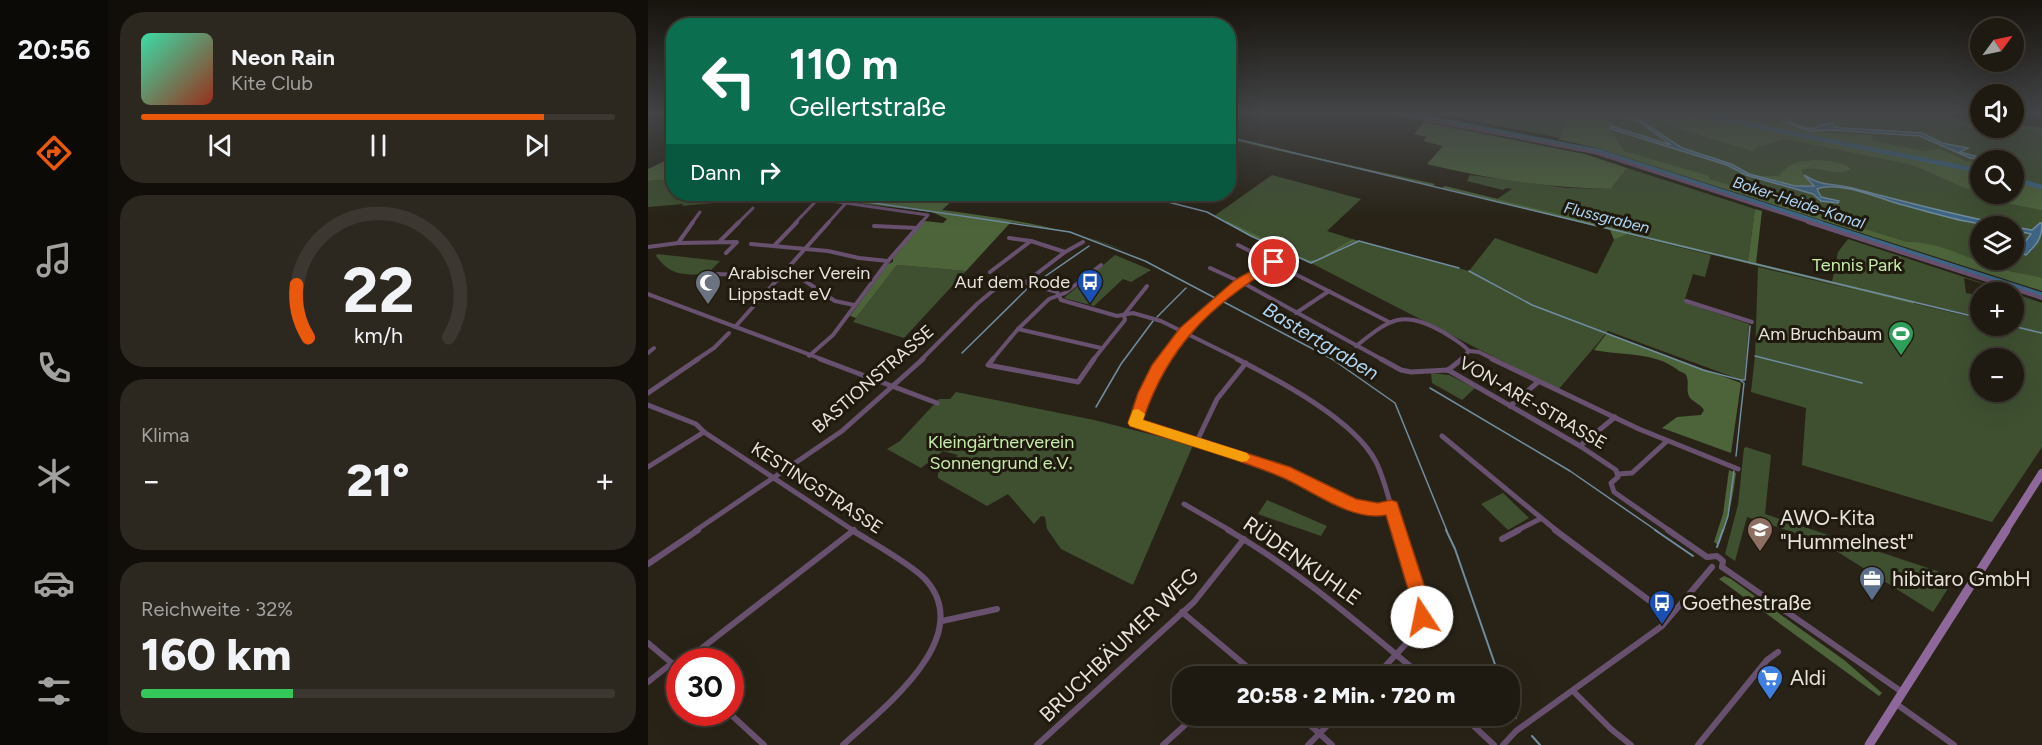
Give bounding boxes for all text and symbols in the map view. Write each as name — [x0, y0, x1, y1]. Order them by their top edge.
north arrow — [1970, 18, 2024, 72]
map controls — [1970, 18, 2024, 402]
text: 20:56 — [18, 33, 90, 66]
text: 110 m — [789, 39, 898, 90]
icon: left — [690, 42, 768, 120]
text: Neon Rain — [231, 44, 335, 71]
text: Kite Club — [231, 71, 313, 95]
button: sound — [1970, 84, 2024, 138]
text: Gellertstraße — [789, 90, 946, 123]
icon: previous — [204, 129, 237, 162]
icon: pause — [362, 129, 395, 162]
icon: next — [520, 129, 553, 162]
icon: directions — [33, 132, 75, 174]
button: search — [1970, 150, 2024, 204]
icon: right — [753, 156, 786, 189]
text: Dann — [690, 159, 741, 186]
water label: Boker-Heide-Kanal — [1730, 172, 1868, 233]
water label: Flussgraben — [1562, 198, 1652, 237]
button: layers — [1970, 216, 2024, 270]
pin — [1248, 236, 1299, 287]
icon: music — [33, 239, 75, 281]
icon: arrive — [1257, 245, 1290, 278]
text: 22 — [342, 253, 414, 328]
park label: Tennis Park — [1812, 254, 1902, 276]
place label: Arabischer Verein Lippstadt eV — [728, 262, 870, 305]
bus stop icon: Auf dem Rode — [1075, 267, 1105, 305]
mosque icon: Arabischer Verein Lippstadt eV — [693, 268, 723, 306]
place label: Auf dem Rode — [954, 271, 1070, 293]
button: + — [1970, 282, 2024, 336]
water label: Bastertgraben — [1259, 297, 1383, 385]
sports icon: Am Bruchbaum — [1886, 319, 1916, 357]
street label: BASTIONSTRASSE — [808, 320, 938, 438]
text: km/h — [354, 323, 402, 348]
place label: Am Bruchbaum — [1758, 323, 1882, 345]
icon: phone — [33, 347, 75, 389]
button: − — [1970, 348, 2024, 402]
street label: VON-ARE-STRASSE — [1455, 352, 1611, 454]
text: Klima — [141, 423, 189, 447]
park label: Kleingärtnerverein Sonnengrund e.V. — [928, 431, 1074, 474]
street label: KESTINGSTRASSE — [747, 437, 887, 539]
text: 21° — [347, 453, 409, 507]
icon: climate — [33, 455, 75, 497]
text: − — [141, 461, 162, 500]
text: + — [594, 461, 615, 500]
place label: AWO-Kita "Hummelnest" — [1780, 505, 1914, 554]
street label: RÜDENKUHLE — [1239, 511, 1366, 610]
school or university icon: AWO-Kita "Hummelnest" — [1745, 515, 1775, 553]
icon: car — [33, 562, 75, 604]
street label: BRUCHBÄUMER WEG — [1034, 562, 1203, 727]
office icon: hibitaro GmbH — [1857, 564, 1887, 602]
place label: hibitaro GmbH — [1892, 566, 2031, 591]
position arrow — [1390, 585, 1454, 649]
bus stop icon: Goethestraße — [1647, 588, 1677, 626]
place label: Goethestraße — [1682, 590, 1812, 615]
text: Reichweite · 32% — [141, 597, 293, 621]
text: 160 km — [141, 627, 291, 681]
speed limit sign: 30 — [666, 648, 744, 726]
supermarket icon: Aldi — [1755, 663, 1785, 701]
place label: Aldi — [1790, 665, 1826, 690]
icon: filters — [33, 670, 75, 712]
text: 20:58 · 2 Min. · 720 m — [1237, 682, 1455, 709]

